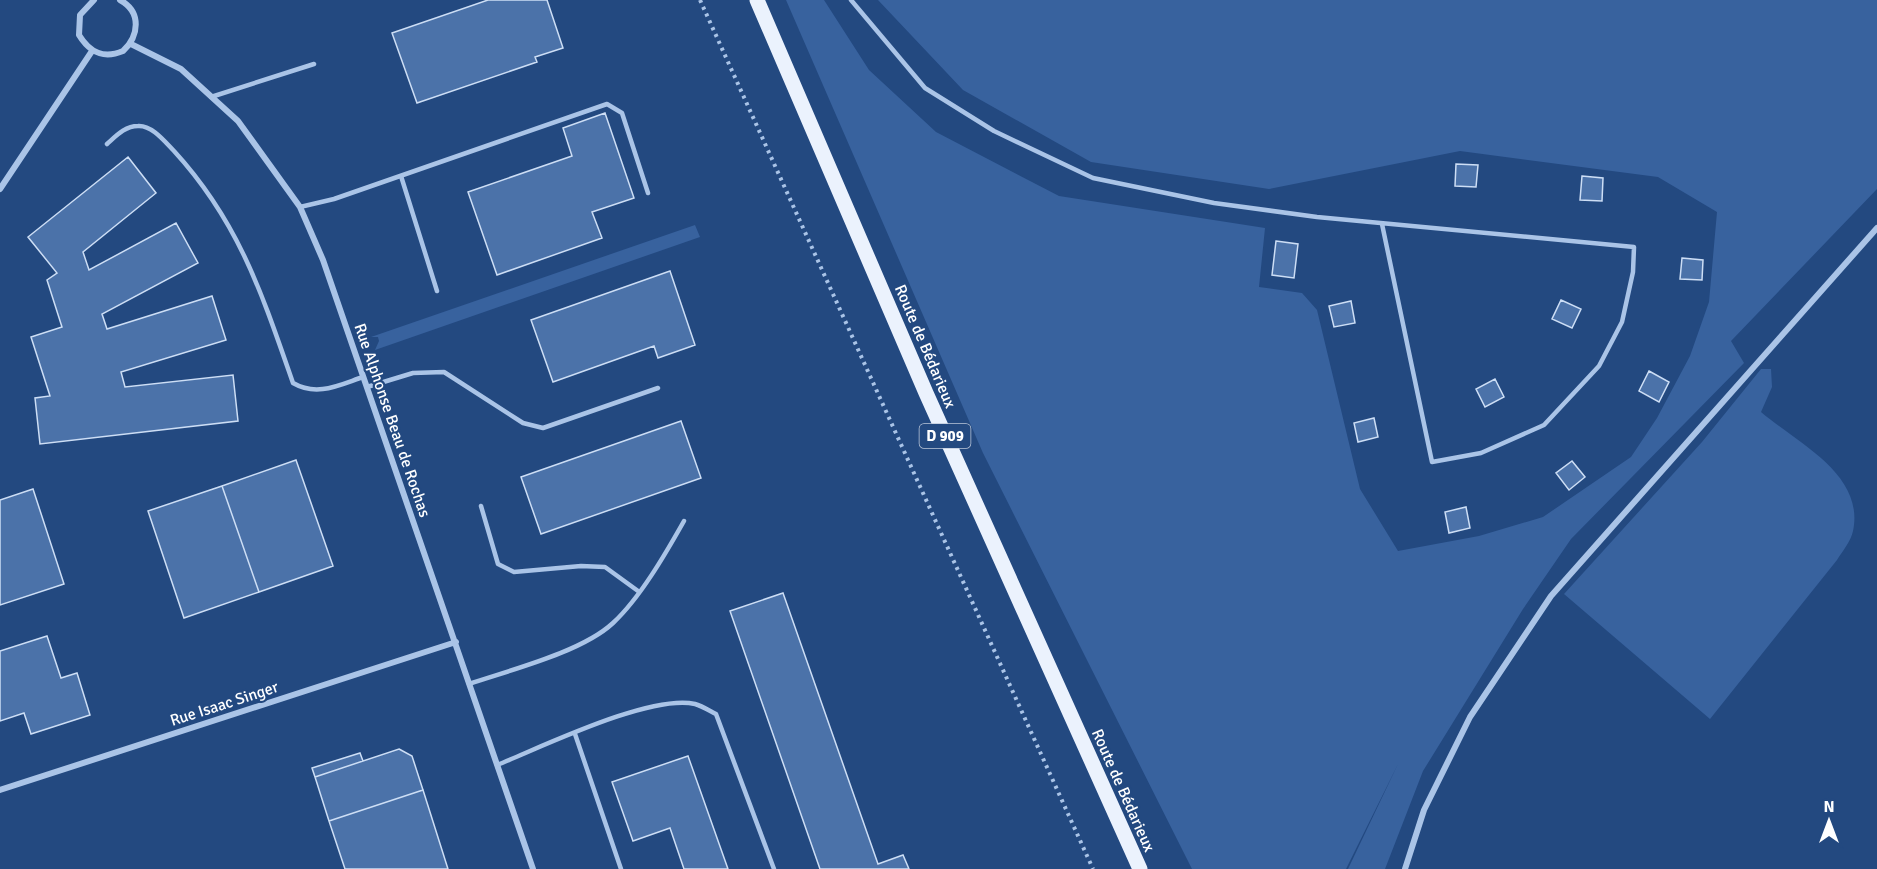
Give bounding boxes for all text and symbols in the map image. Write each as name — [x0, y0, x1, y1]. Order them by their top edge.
street label: Route de Bédarieux — [890, 282, 960, 412]
street label: Rue Alphonse Beau de Rochas — [349, 321, 435, 520]
road number: D 909 — [920, 424, 970, 448]
street label: Rue Isaac Singer — [168, 677, 281, 731]
street label: Route de Bédarieux — [1087, 726, 1159, 856]
north arrow — [1799, 791, 1859, 851]
text: N — [1823, 797, 1835, 817]

